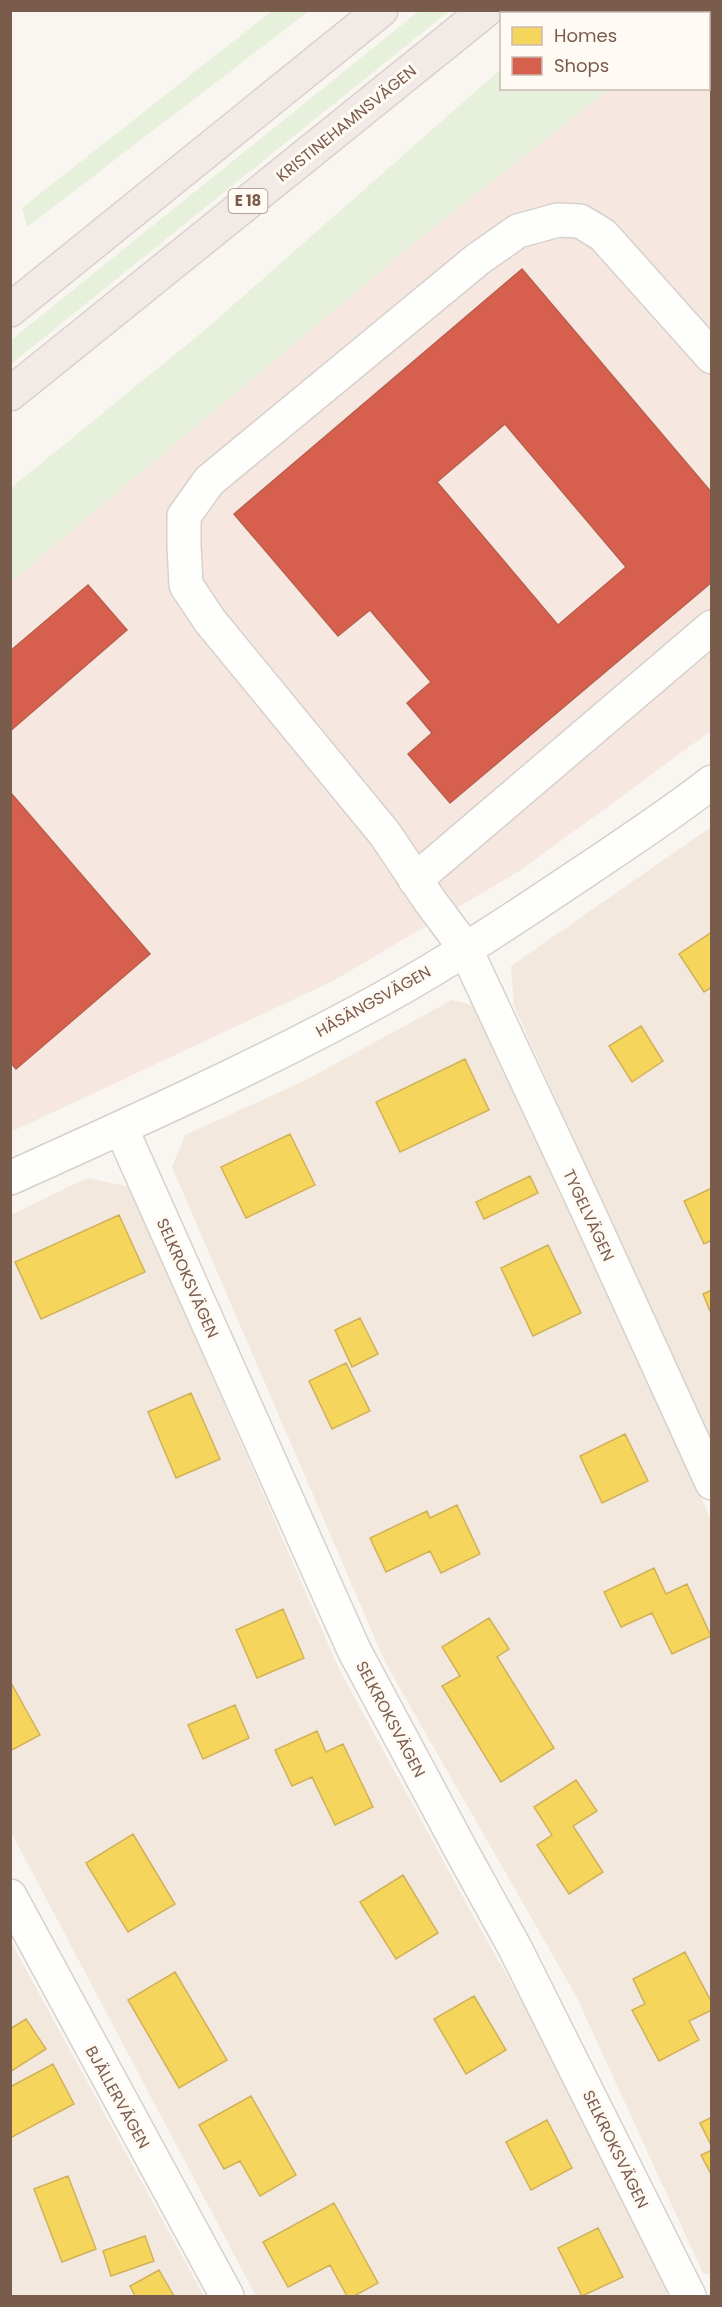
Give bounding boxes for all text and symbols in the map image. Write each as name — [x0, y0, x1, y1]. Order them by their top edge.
legend — [500, 12, 710, 90]
text: Homes — [554, 23, 617, 48]
text: Shops — [554, 53, 609, 78]
street label: KRISTINEHAMNSVÄGEN — [271, 60, 421, 187]
road number: E 18 — [228, 189, 268, 213]
street label: HÄSÄNGSVÄGEN — [311, 960, 435, 1043]
street label: TYGELVÄGEN — [557, 1165, 620, 1265]
street label: SELKROKSVÄGEN — [151, 1215, 224, 1342]
street label: SELKROKSVÄGEN — [350, 1657, 431, 1782]
street label: BJÄLLERVÄGEN — [80, 2042, 155, 2153]
street label: SELKROKSVÄGEN — [577, 2086, 654, 2212]

